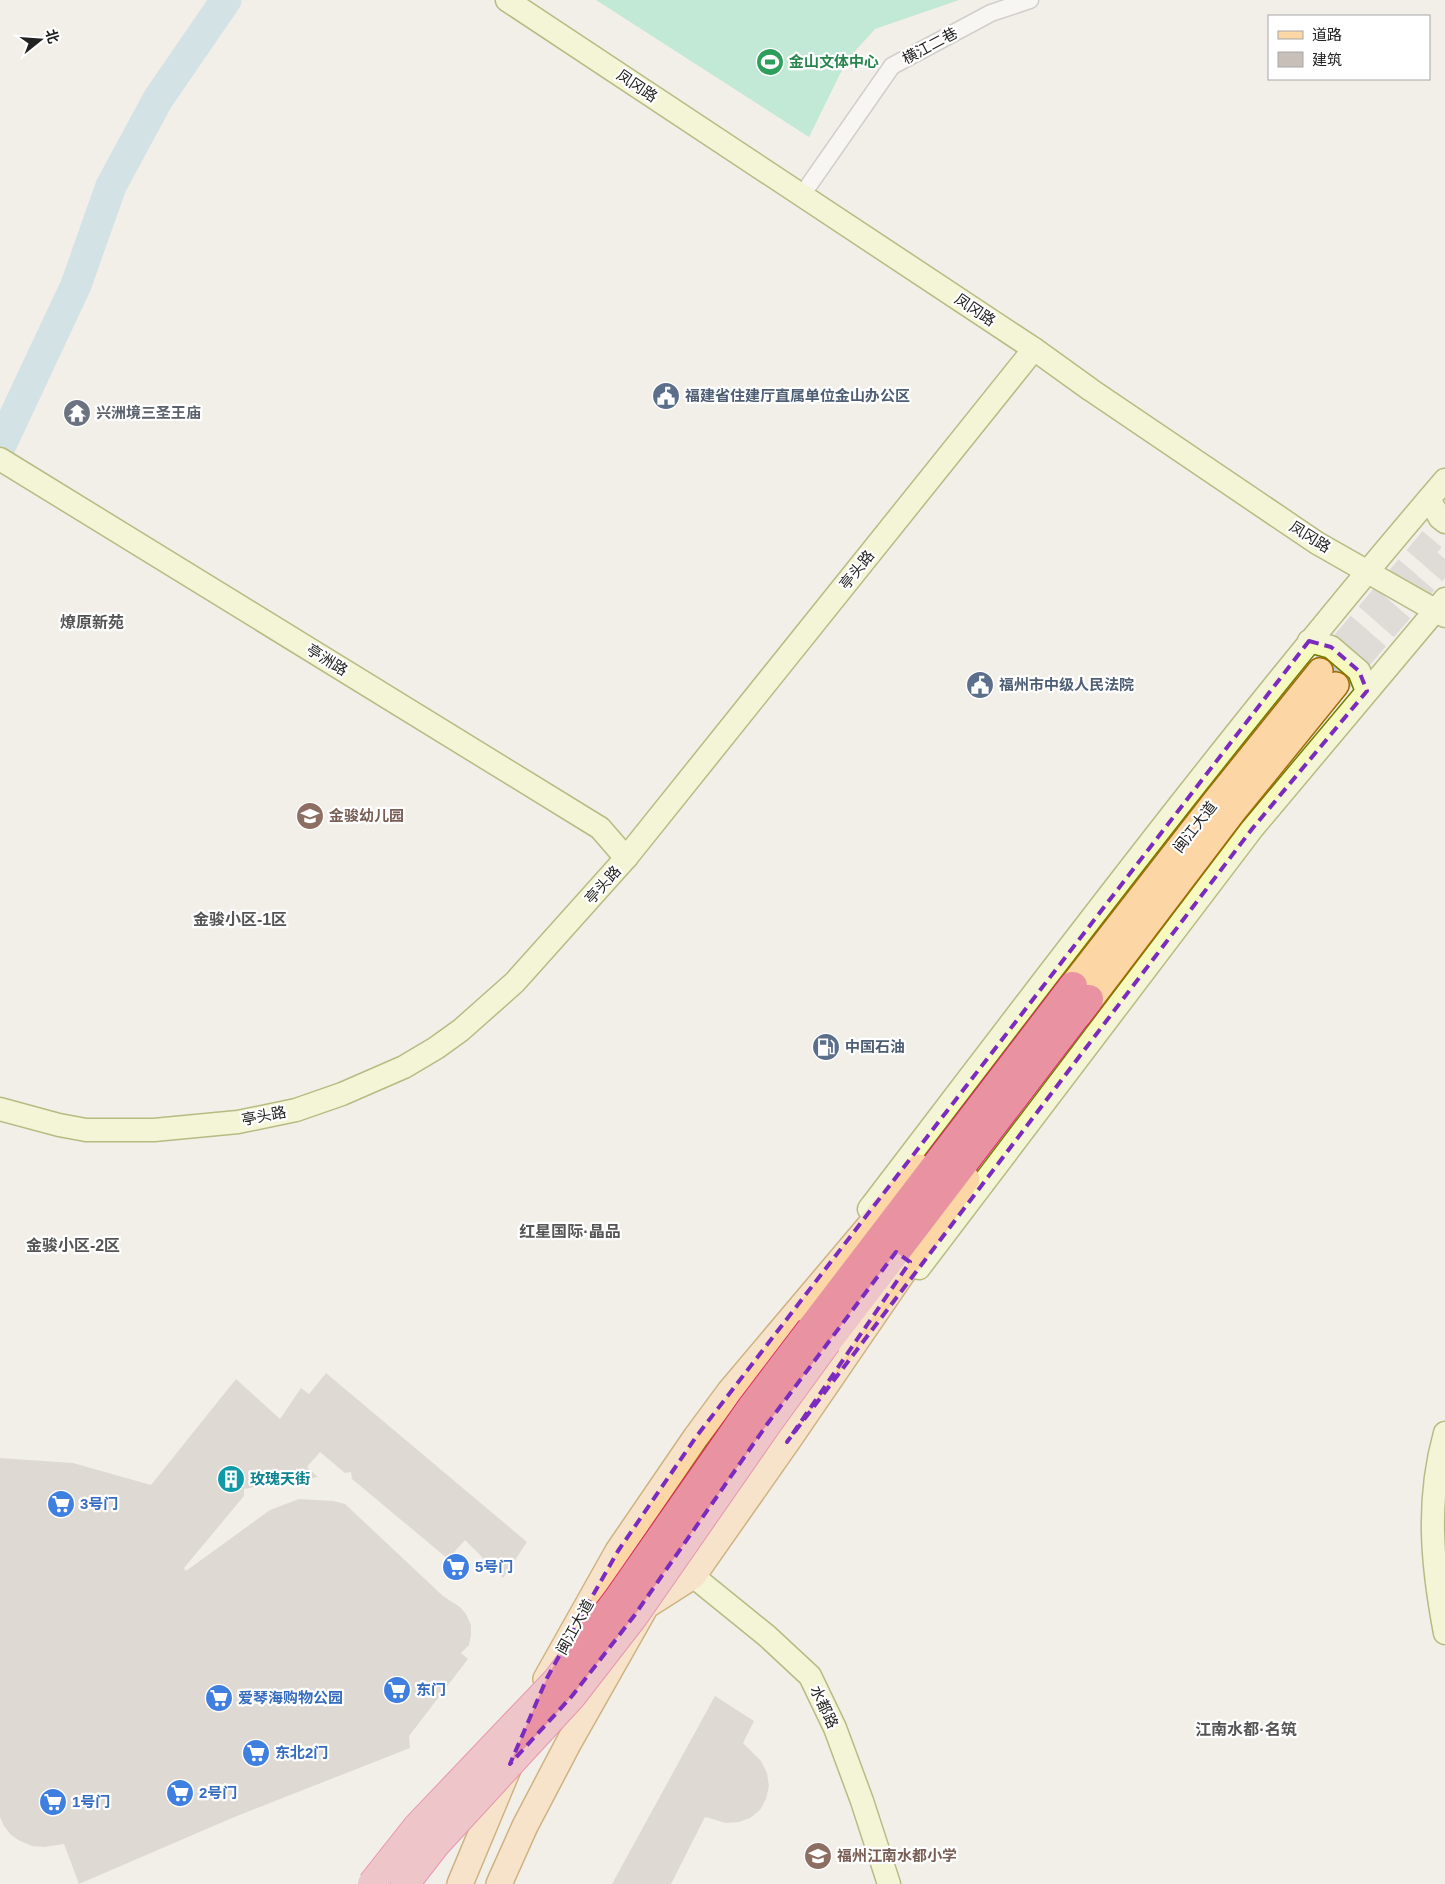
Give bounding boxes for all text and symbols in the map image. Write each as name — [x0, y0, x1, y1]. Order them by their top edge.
north arrow — [15, 15, 65, 65]
legend — [1268, 15, 1430, 80]
street label: 横江二巷 — [899, 24, 960, 67]
text: 道路 — [1312, 26, 1342, 43]
text: 北 — [43, 27, 62, 45]
sports icon: 金山文体中心 — [755, 47, 785, 77]
text: 建筑 — [1312, 51, 1342, 68]
place label: 金山文体中心 — [789, 53, 879, 70]
street label: 凤冈路 — [614, 66, 661, 105]
street label: 凤冈路 — [952, 290, 999, 329]
public building icon: 福建省住建厅直属单位金山办公区 — [651, 381, 681, 411]
place label: 福建省住建厅直属单位金山办公区 — [685, 387, 910, 404]
temple icon: 兴洲境三圣王庙 — [62, 398, 92, 428]
place label: 兴洲境三圣王庙 — [96, 404, 201, 421]
street label: 凤冈路 — [1287, 517, 1334, 556]
street label: 亭头路 — [836, 547, 877, 593]
district label: 燎原新苑 — [60, 613, 124, 631]
street label: 亭洲路 — [304, 640, 351, 679]
public building icon: 福州市中级人民法院 — [965, 670, 995, 700]
place label: 福州市中级人民法院 — [999, 676, 1134, 693]
street label: 闽江大道 — [1169, 798, 1220, 856]
school or university icon: 金骏幼儿园 — [295, 801, 325, 831]
place label: 金骏幼儿园 — [329, 807, 404, 824]
street label: 亭头路 — [581, 862, 624, 907]
district label: 金骏小区-1区 — [193, 911, 287, 928]
fuel station icon: 中国石油 — [811, 1032, 841, 1062]
place label: 中国石油 — [845, 1038, 905, 1055]
street label: 亭头路 — [240, 1103, 288, 1128]
district label: 红星国际·晶品 — [519, 1223, 621, 1240]
district label: 金骏小区-2区 — [26, 1237, 120, 1254]
building icon: 玫瑰天街 — [216, 1464, 246, 1494]
place label: 玫瑰天街 — [250, 1470, 310, 1487]
supermarket icon: 3号门 — [46, 1489, 76, 1519]
place label: 3号门 — [80, 1495, 118, 1512]
supermarket icon: 5号门 — [441, 1552, 471, 1582]
place label: 5号门 — [475, 1558, 513, 1575]
street label: 闽江大道 — [553, 1596, 597, 1657]
supermarket icon: 东门 — [382, 1675, 412, 1705]
place label: 东门 — [416, 1681, 446, 1698]
supermarket icon: 爱琴海购物公园 — [204, 1683, 234, 1713]
street label: 水都路 — [807, 1683, 842, 1731]
place label: 爱琴海购物公园 — [238, 1689, 343, 1706]
district label: 江南水都·名筑 — [1195, 1721, 1297, 1738]
supermarket icon: 东北2门 — [241, 1738, 271, 1768]
place label: 东北2门 — [275, 1744, 328, 1761]
supermarket icon: 2号门 — [165, 1778, 195, 1808]
place label: 2号门 — [199, 1784, 237, 1801]
supermarket icon: 1号门 — [38, 1787, 68, 1817]
place label: 1号门 — [72, 1793, 110, 1810]
school or university icon: 福州江南水都小学 — [803, 1841, 833, 1871]
place label: 福州江南水都小学 — [837, 1847, 957, 1864]

